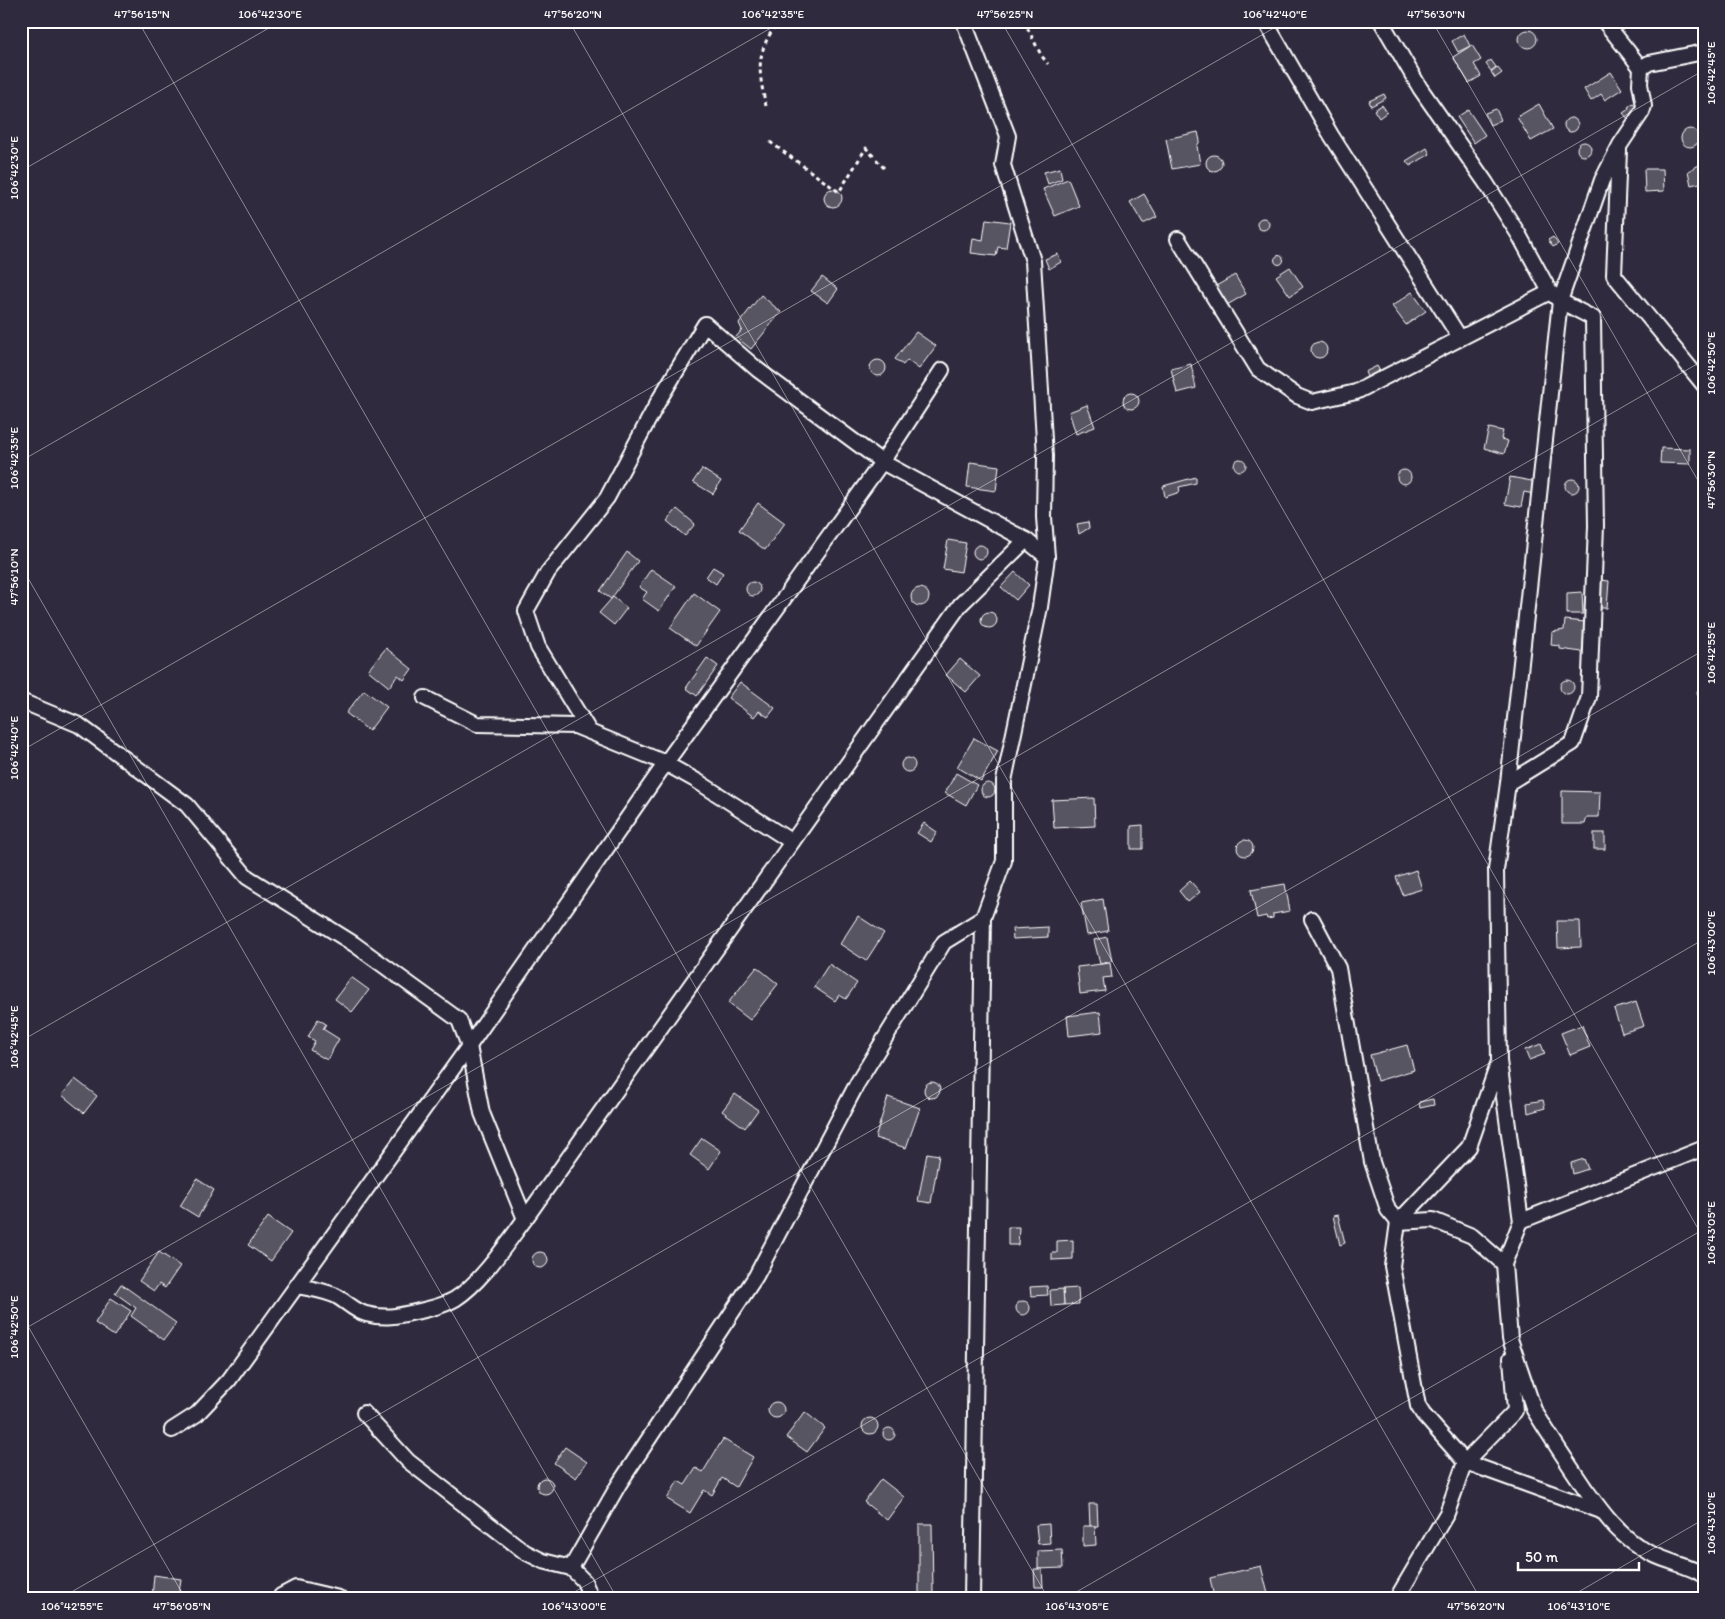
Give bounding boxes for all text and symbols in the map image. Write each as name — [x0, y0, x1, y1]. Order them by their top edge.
text: 47°56'15"N — [114, 7, 170, 21]
text: 106°42'30"E — [238, 7, 302, 21]
text: 47°56'20"N — [544, 7, 602, 21]
text: 106°42'35"E — [742, 7, 805, 21]
text: 47°56'25"N — [977, 7, 1033, 21]
text: 106°42'40"E — [1243, 7, 1307, 21]
text: 47°56'30"N — [1407, 7, 1465, 21]
text: 106°42'45"E — [1704, 41, 1718, 105]
text: 106°42'30"E — [7, 136, 21, 200]
text: 106°42'50"E — [1704, 331, 1718, 395]
text: 106°42'35"E — [7, 426, 21, 489]
text: 47°56'30"N — [1704, 451, 1718, 509]
text: 47°56'10"N — [7, 548, 21, 606]
text: 106°42'55"E — [1704, 622, 1718, 684]
text: 106°42'40"E — [7, 716, 21, 780]
text: 106°43'00"E — [1704, 910, 1718, 975]
text: 106°42'45"E — [7, 1005, 21, 1069]
text: 106°43'05"E — [1704, 1201, 1718, 1265]
text: 106°42'50"E — [7, 1295, 21, 1359]
text: 106°43'10"E — [1704, 1491, 1718, 1554]
scale bar — [1518, 1539, 1639, 1571]
text: 50 m — [1525, 1548, 1558, 1566]
text: 106°42'55"E — [41, 1599, 103, 1613]
text: 47°56'05"N — [153, 1599, 211, 1613]
text: 106°43'00"E — [542, 1599, 607, 1613]
text: 106°43'05"E — [1045, 1599, 1109, 1613]
text: 47°56'20"N — [1447, 1599, 1505, 1613]
text: 106°43'10"E — [1548, 1599, 1611, 1613]

